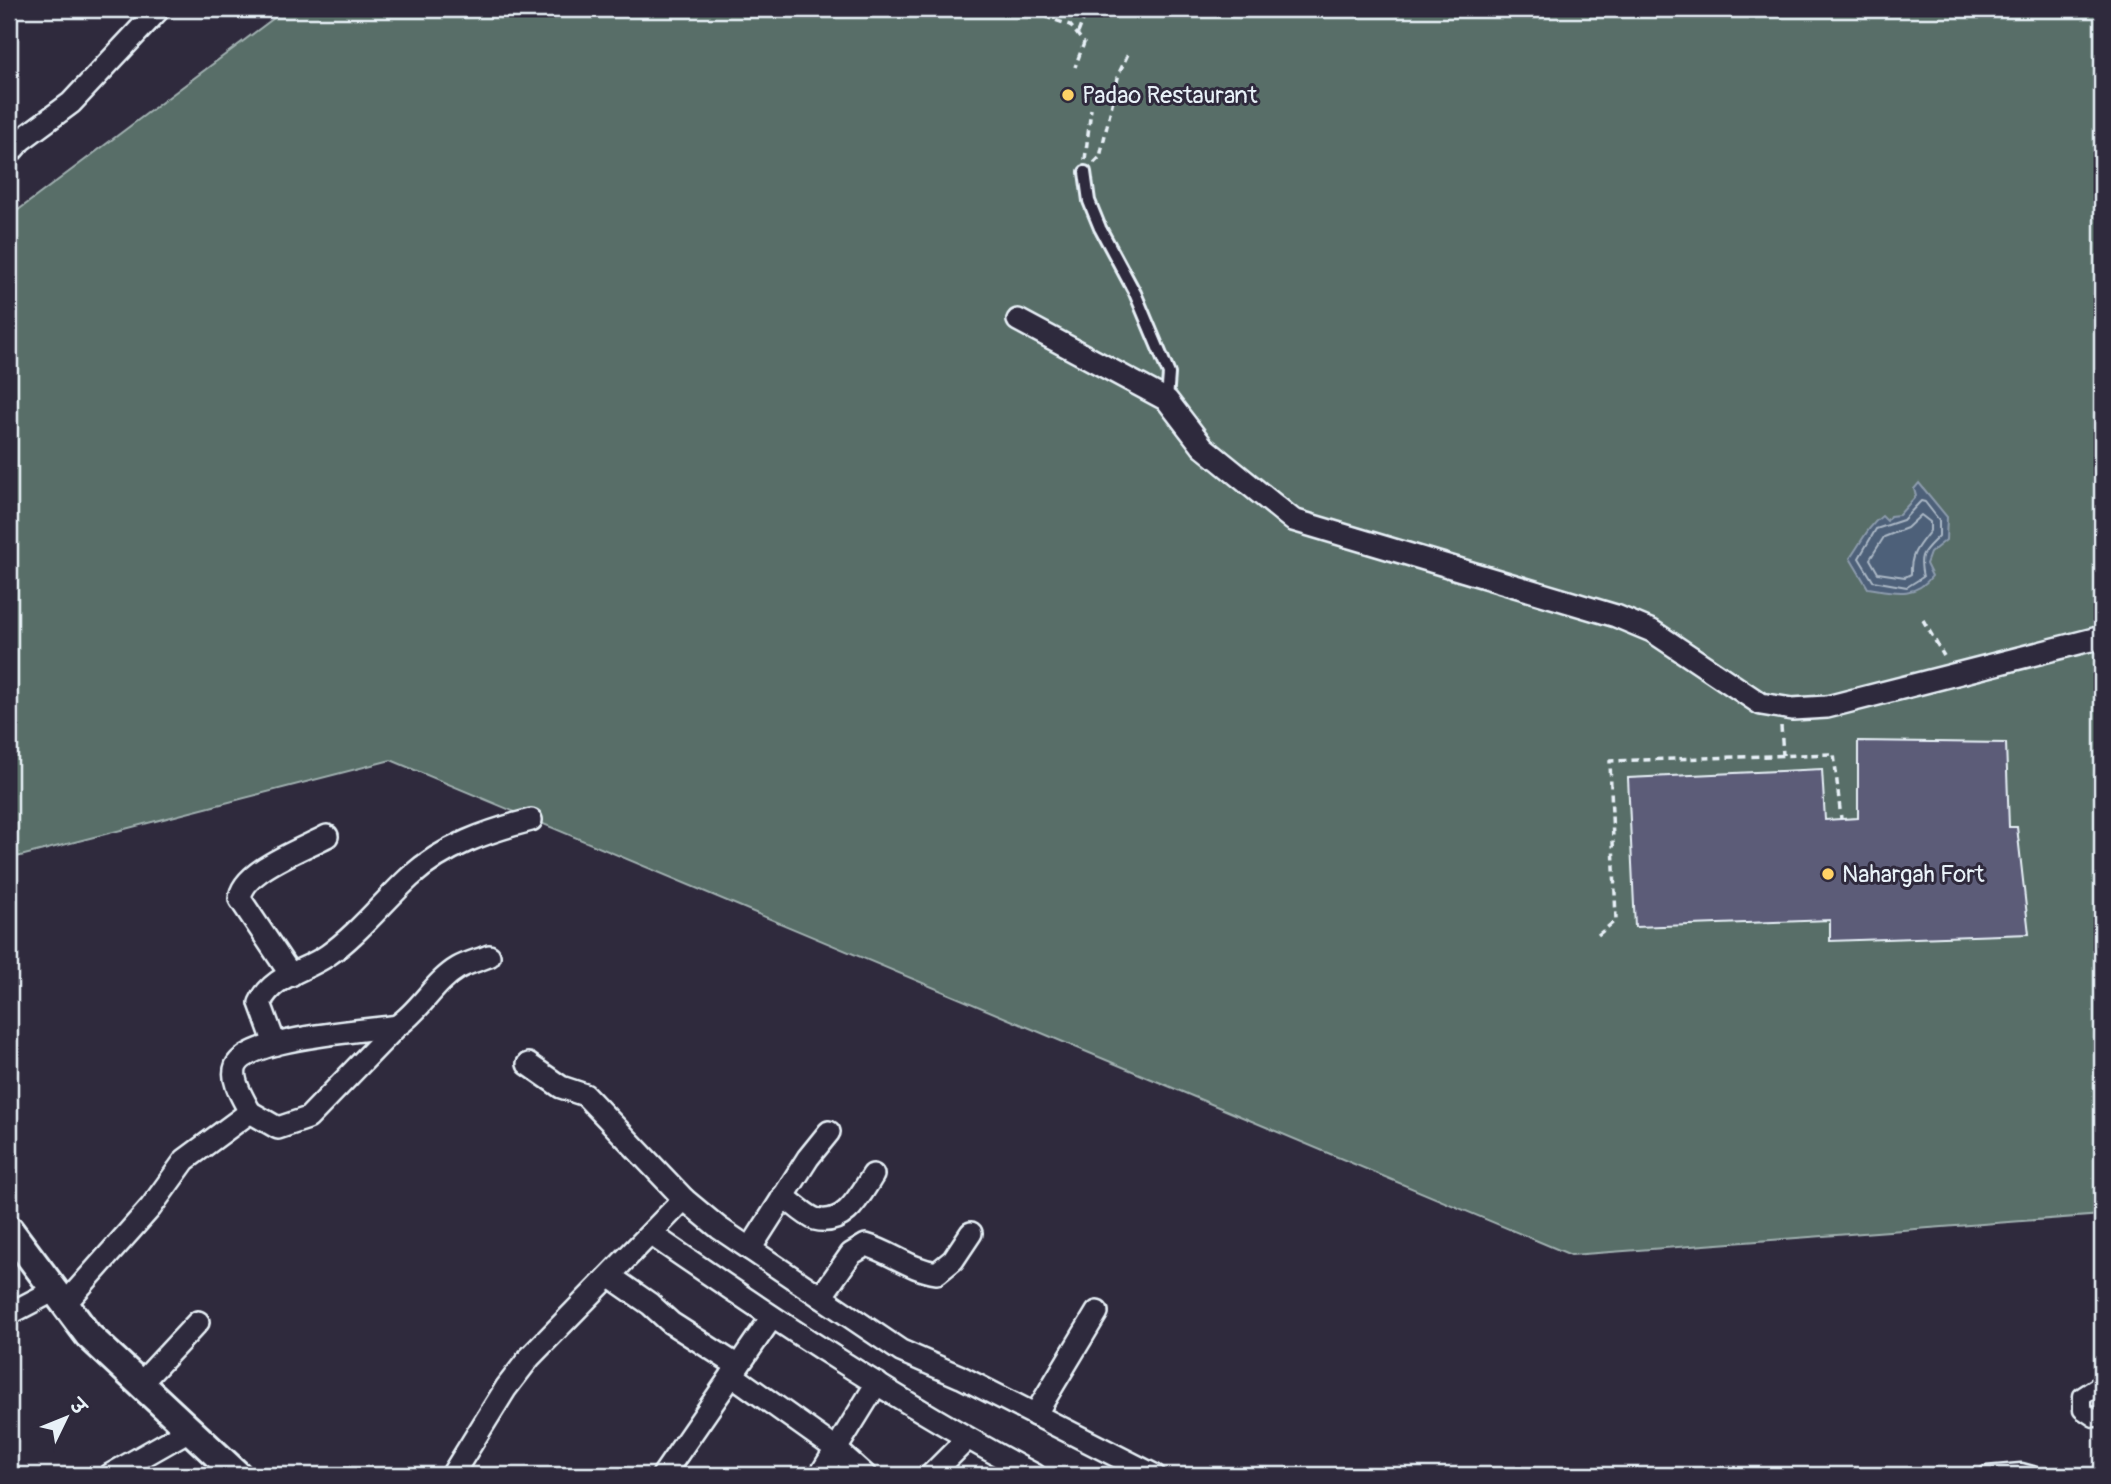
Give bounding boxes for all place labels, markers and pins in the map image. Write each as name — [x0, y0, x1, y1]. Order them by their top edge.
place label: Padao Restaurant — [1082, 81, 1258, 110]
marker: Padao Restaurant — [1060, 87, 1076, 103]
place label: Nahargah Fort — [1842, 860, 1985, 889]
marker: Nahargah Fort — [1820, 866, 1836, 882]

